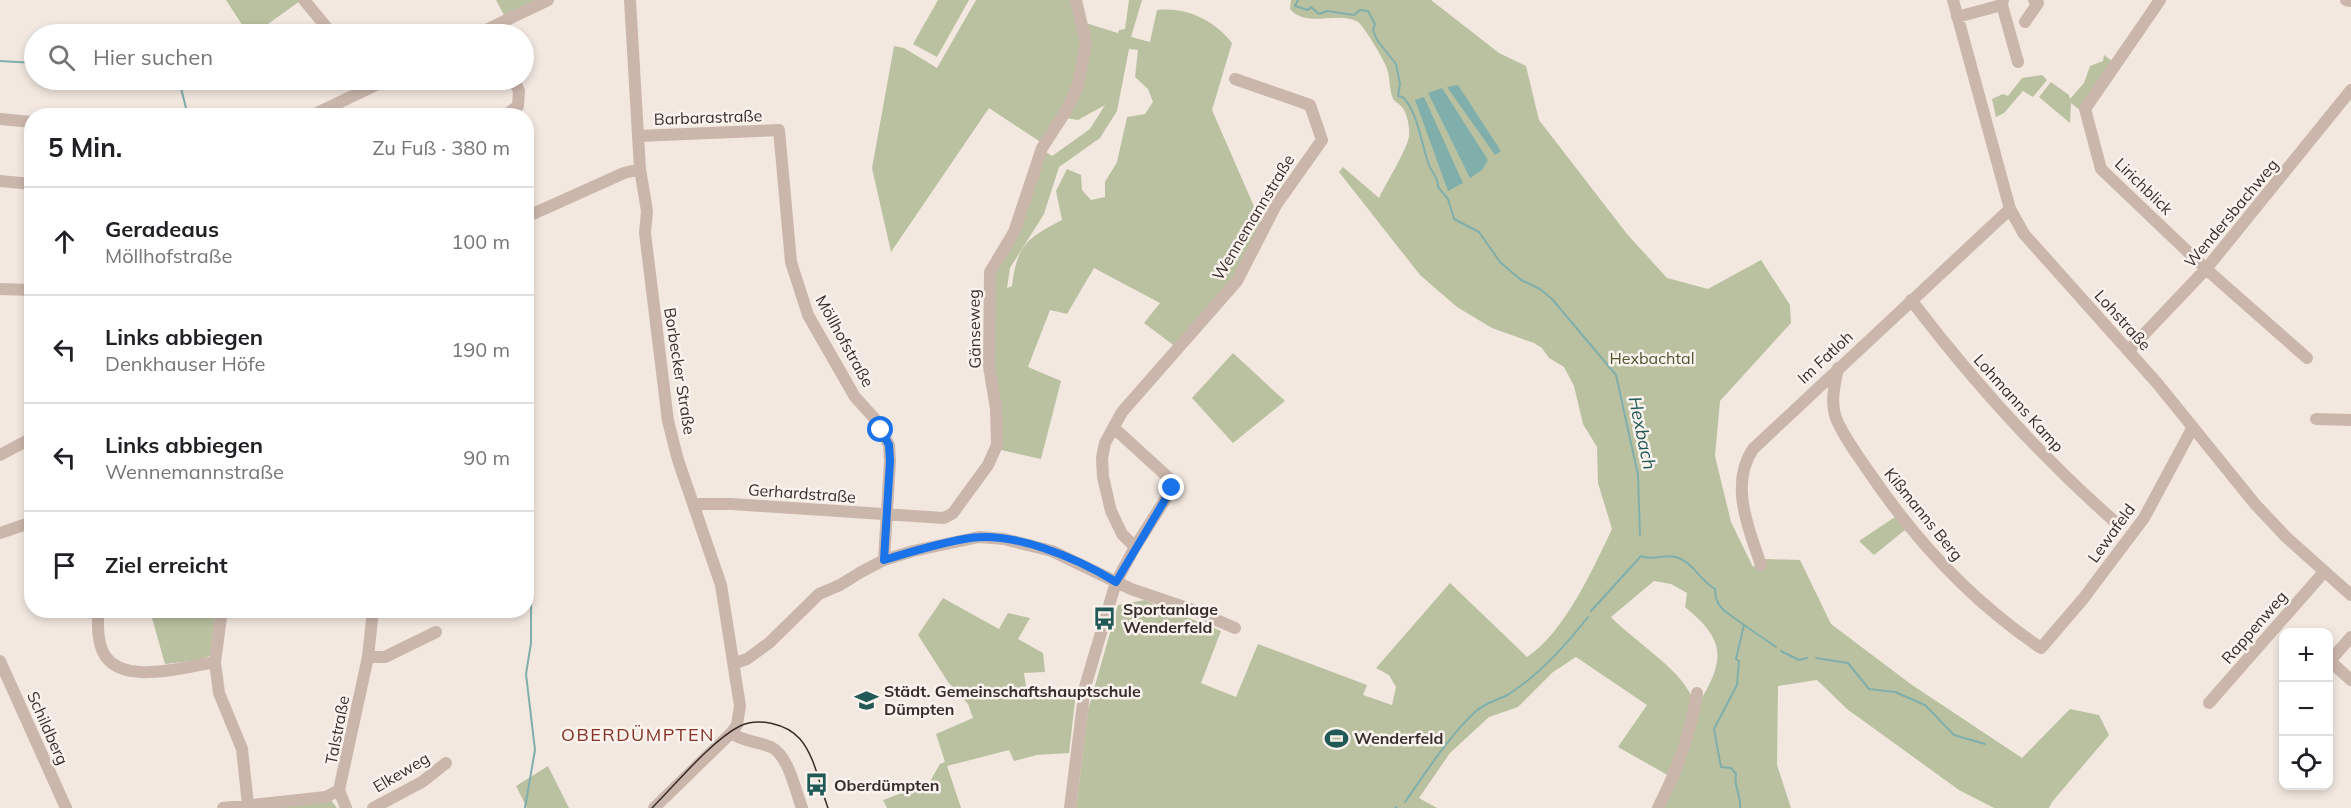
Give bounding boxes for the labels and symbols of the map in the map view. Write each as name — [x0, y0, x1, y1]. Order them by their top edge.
street label: Barbarastraße — [653, 105, 763, 129]
street label: Wennemannstraße — [1208, 151, 1298, 283]
street label: Lirichblick — [2111, 154, 2178, 219]
street label: Wendersbachweg — [2180, 155, 2282, 271]
street label: Lohstraße — [2091, 286, 2155, 354]
street label: Gänseweg — [963, 289, 985, 369]
street label: Möllhofstraße — [812, 292, 878, 390]
street label: Borbecker Straße — [660, 306, 700, 436]
street label: Im Fatloh — [1793, 326, 1857, 388]
park label: Hexbachtal — [1610, 348, 1694, 368]
street label: Lohmanns Kamp — [1970, 350, 2068, 456]
water label: Hexbach — [1624, 394, 1661, 472]
route start — [867, 416, 893, 442]
street label: Kißmanns Berg — [1880, 464, 1968, 564]
route end — [1158, 474, 1184, 500]
street label: Gerhardstraße — [747, 479, 857, 507]
street label: Lewafeld — [2083, 500, 2139, 566]
street label: Rappenweg — [2217, 586, 2291, 668]
place label: Sportanlage Wenderfeld — [1123, 599, 1218, 637]
bus stop icon: Sportanlage Wenderfeld — [1092, 605, 1118, 631]
place label: Städt. Gemeinschaftshauptschule Dümpten — [884, 681, 1141, 719]
school or university icon: Städt. Gemeinschaftshauptschule Dümpten — [853, 687, 879, 713]
street label: Schildberg — [23, 688, 73, 768]
street label: Talstraße — [321, 694, 353, 766]
district label: OBERDÜMPTEN — [561, 723, 715, 746]
sports icon: Wenderfeld — [1323, 725, 1349, 751]
place label: Wenderfeld — [1354, 728, 1443, 748]
street label: Elkeweg — [369, 747, 433, 797]
bus stop icon: Oberdümpten — [803, 772, 829, 798]
place label: Oberdümpten — [834, 775, 940, 795]

